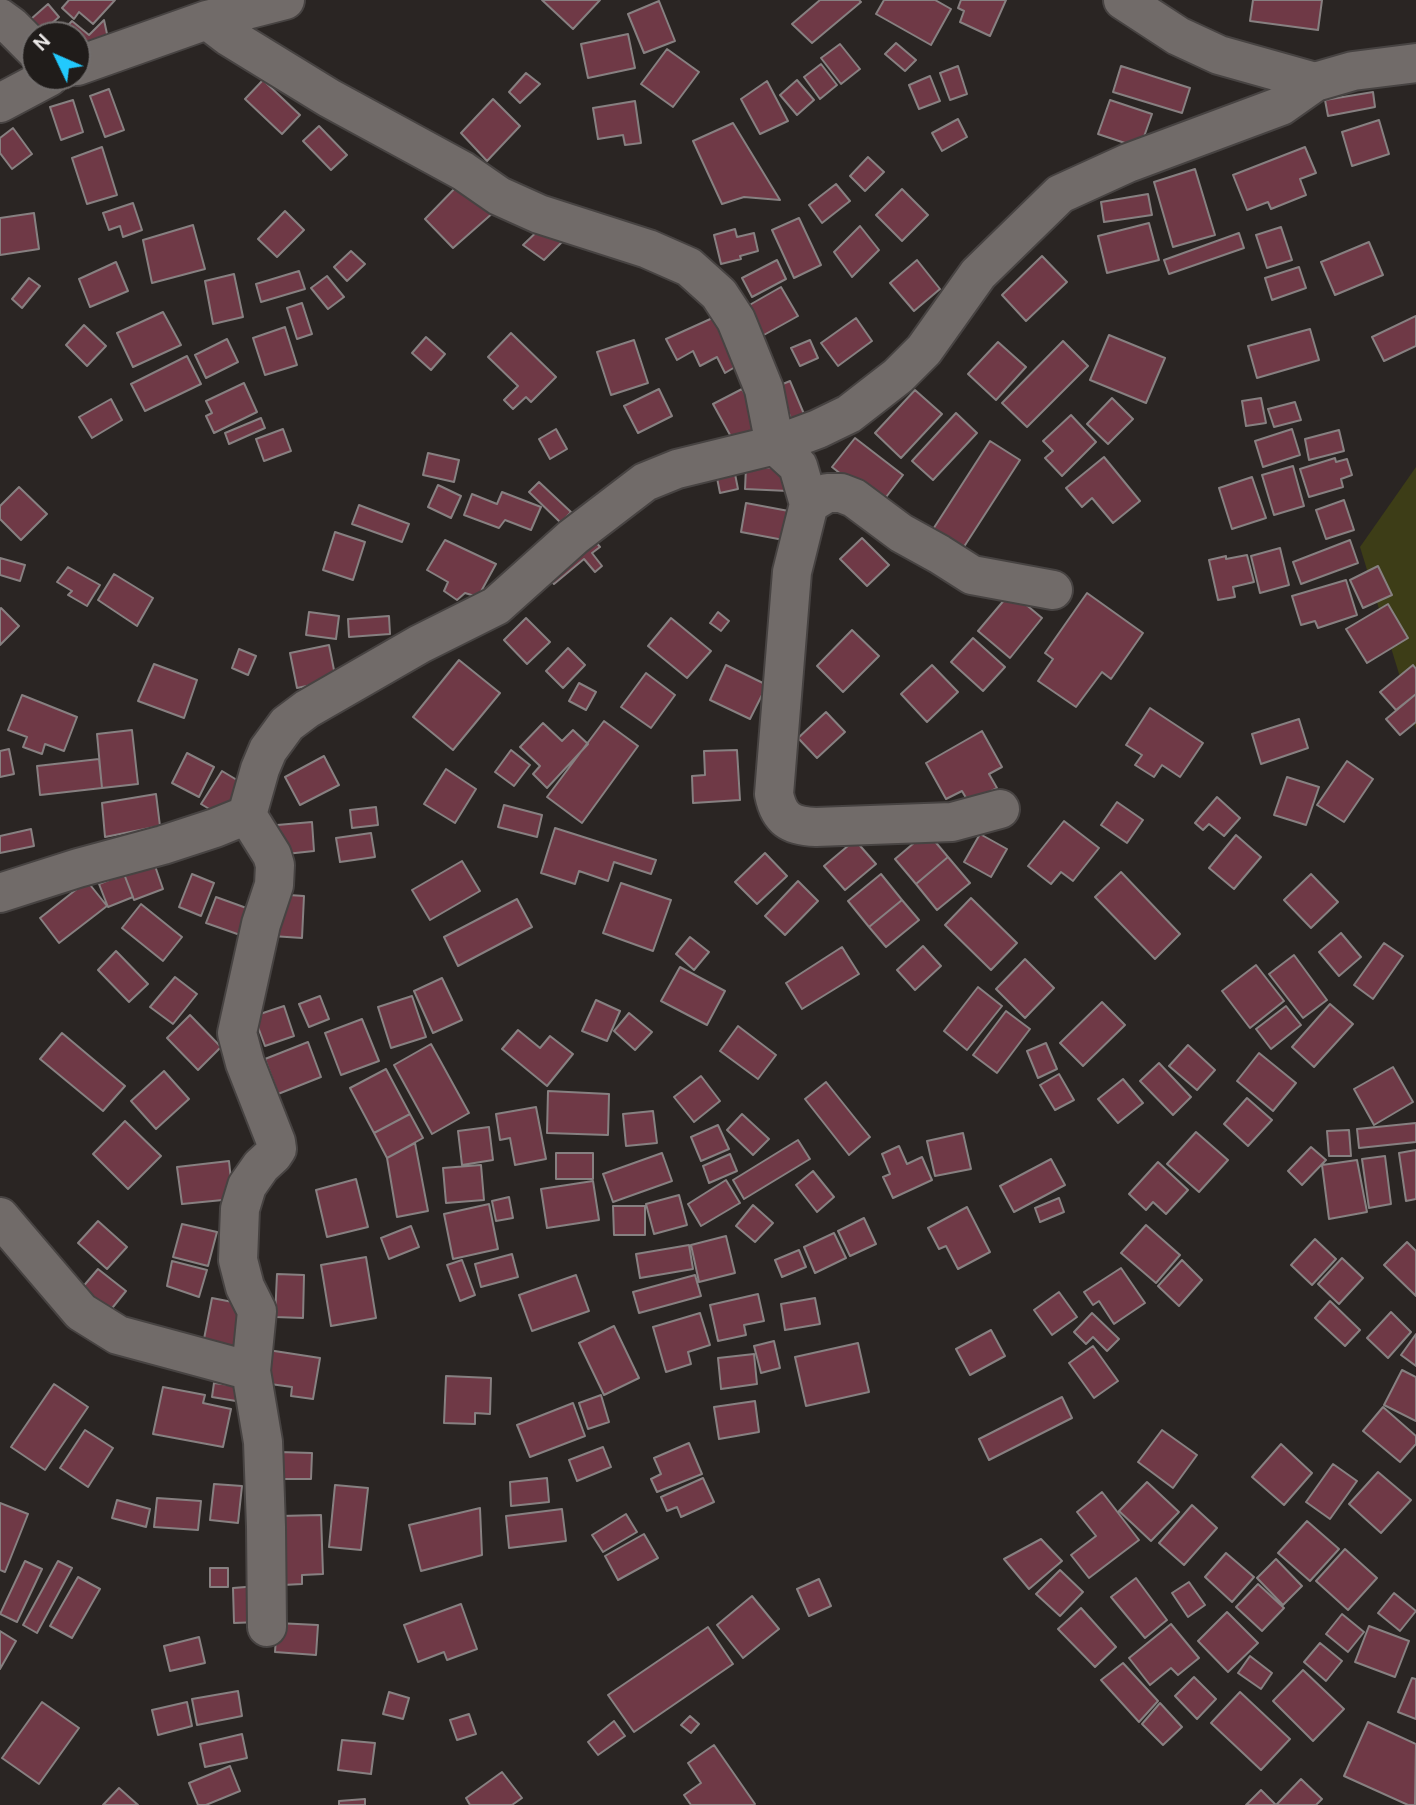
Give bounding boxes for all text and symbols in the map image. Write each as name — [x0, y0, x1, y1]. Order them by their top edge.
north arrow — [21, 21, 91, 91]
text: N — [28, 29, 56, 56]

